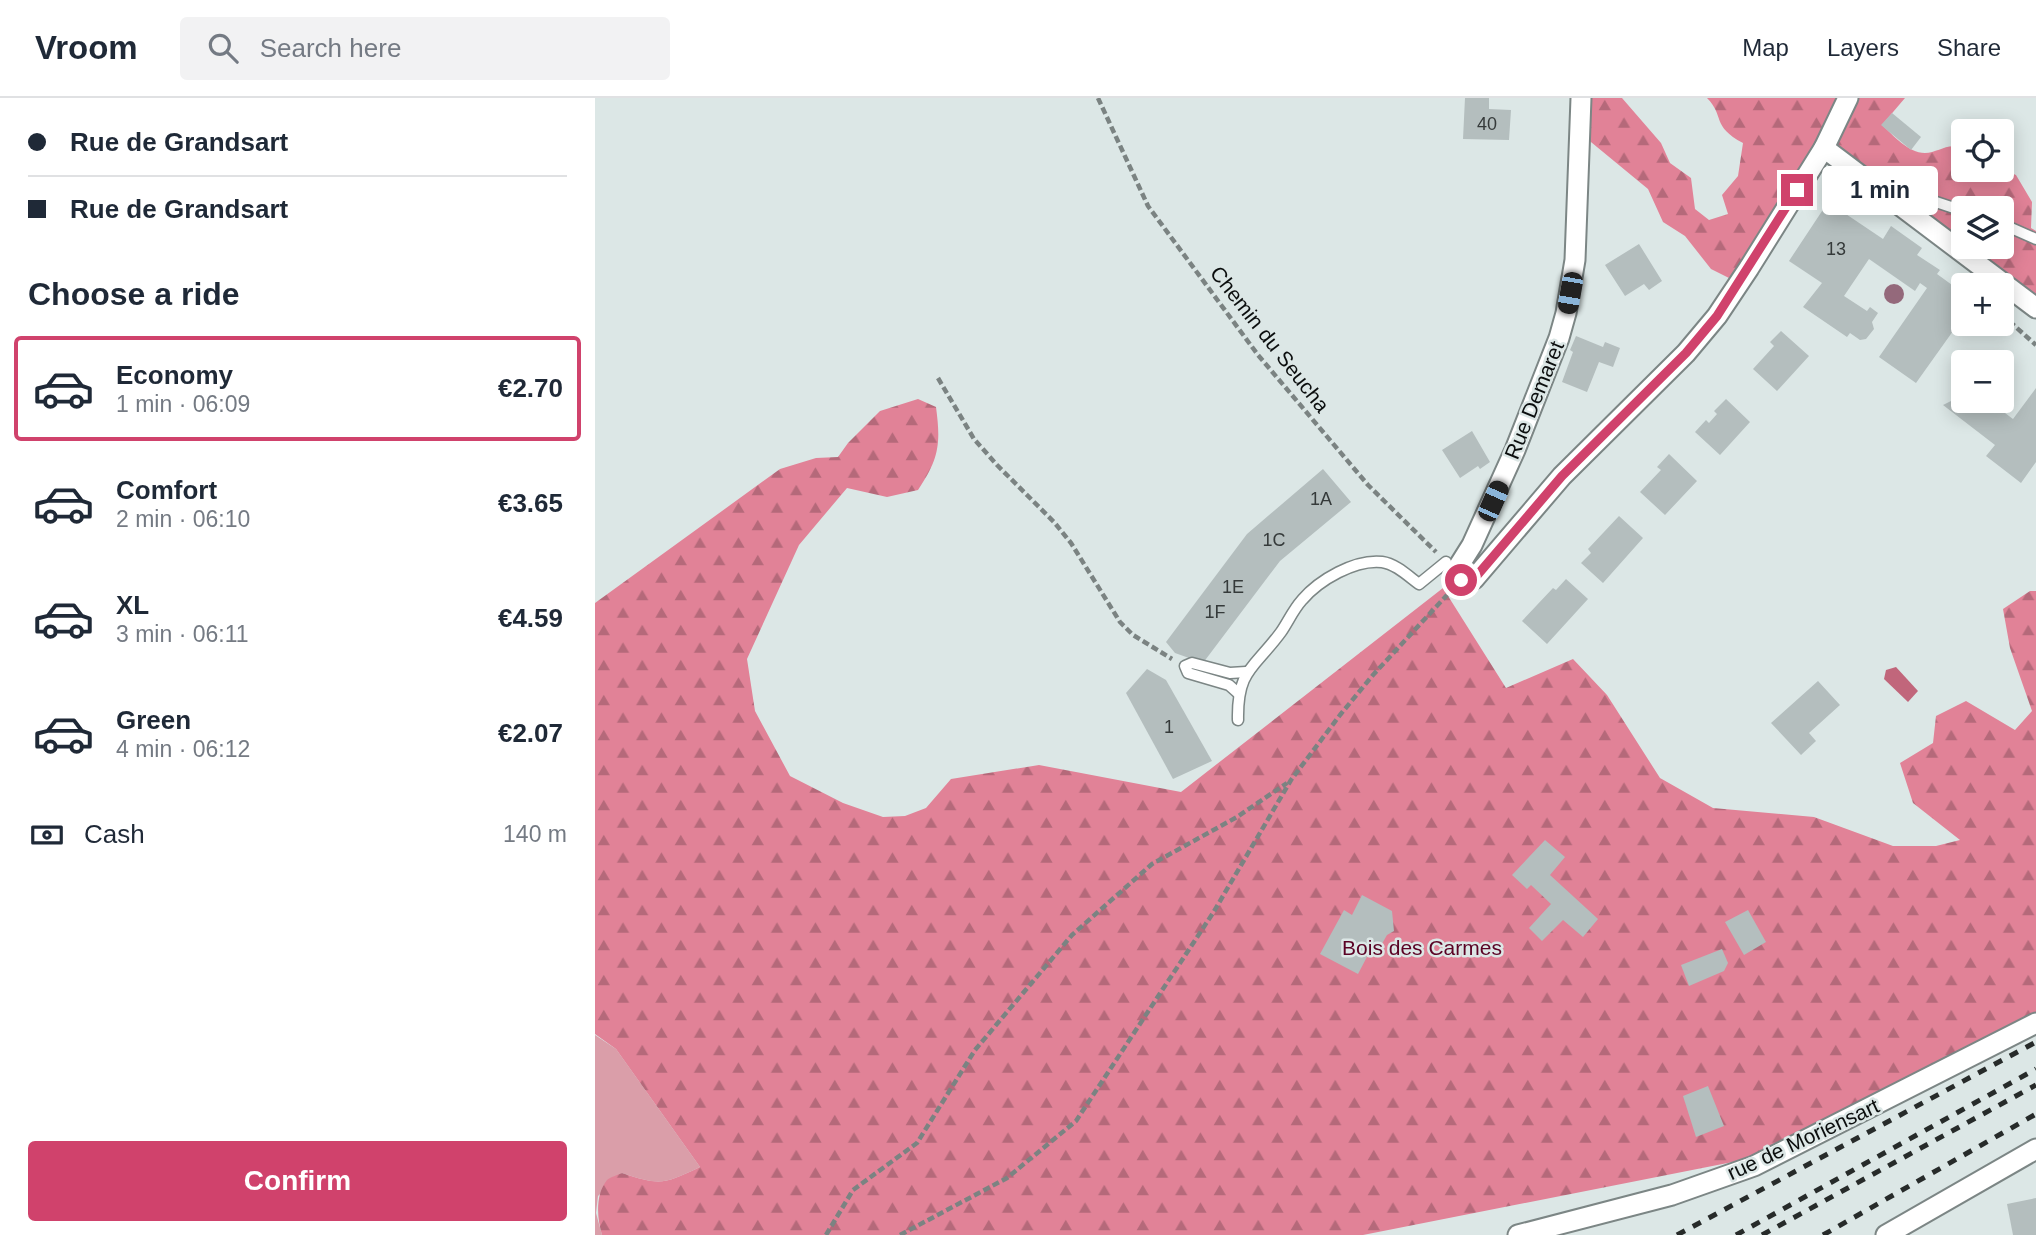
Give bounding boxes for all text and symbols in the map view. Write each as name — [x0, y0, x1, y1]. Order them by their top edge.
search box — [180, 17, 670, 80]
text: Vroom — [35, 29, 138, 66]
icon: search — [204, 29, 242, 67]
text: Search here — [260, 33, 401, 63]
text: Map — [1742, 34, 1789, 61]
text: Layers — [1827, 34, 1899, 61]
text: Share — [1937, 34, 2001, 61]
house number: 40 — [1477, 114, 1497, 134]
map controls — [1951, 119, 2014, 413]
button: locate — [1951, 119, 2014, 182]
text: Rue de Grandsart — [70, 127, 288, 157]
callout: 1 min — [1821, 166, 1937, 214]
route end — [1781, 174, 1813, 206]
text: 1 min — [1850, 177, 1910, 203]
text: Rue de Grandsart — [70, 194, 288, 224]
button: layers — [1951, 196, 2014, 259]
house number: 13 — [1826, 239, 1846, 259]
street label: Chemin du Seucha — [1206, 262, 1334, 417]
car — [1557, 270, 1584, 316]
button: + — [1951, 273, 2014, 336]
text: Choose a ride — [28, 276, 240, 312]
street label: Rue Demaret — [1500, 338, 1568, 462]
button: − — [1951, 350, 2014, 413]
icon: car — [32, 357, 95, 420]
text: Economy — [116, 360, 233, 390]
text: €2.70 — [498, 373, 563, 403]
text: 1 min · 06:09 — [116, 391, 250, 417]
icon: car — [32, 472, 95, 535]
text: Comfort — [116, 475, 217, 505]
car — [1475, 478, 1512, 524]
text: €3.65 — [498, 488, 563, 518]
house number: 1A — [1310, 489, 1332, 509]
text: 2 min · 06:10 — [116, 506, 250, 532]
house number: 1C — [1262, 530, 1286, 550]
route start — [1445, 564, 1477, 596]
house number: 1E — [1222, 577, 1244, 597]
icon: car — [32, 587, 95, 650]
text: XL — [116, 590, 149, 620]
house number: 1F — [1204, 602, 1226, 622]
text: €4.59 — [498, 603, 563, 633]
text: 3 min · 06:11 — [116, 621, 249, 647]
icon: car — [32, 702, 95, 765]
text: Green — [116, 705, 191, 735]
house number: 1 — [1164, 717, 1174, 737]
text: €2.07 — [498, 718, 563, 748]
text: 4 min · 06:12 — [116, 736, 250, 762]
icon: cash — [28, 816, 66, 854]
text: Cash — [84, 819, 145, 849]
text: 140 m — [503, 821, 567, 847]
park label: Bois des Carmes — [1342, 936, 1502, 959]
street label: rue de Moriensart — [1724, 1094, 1883, 1184]
button: Confirm — [28, 1141, 567, 1221]

